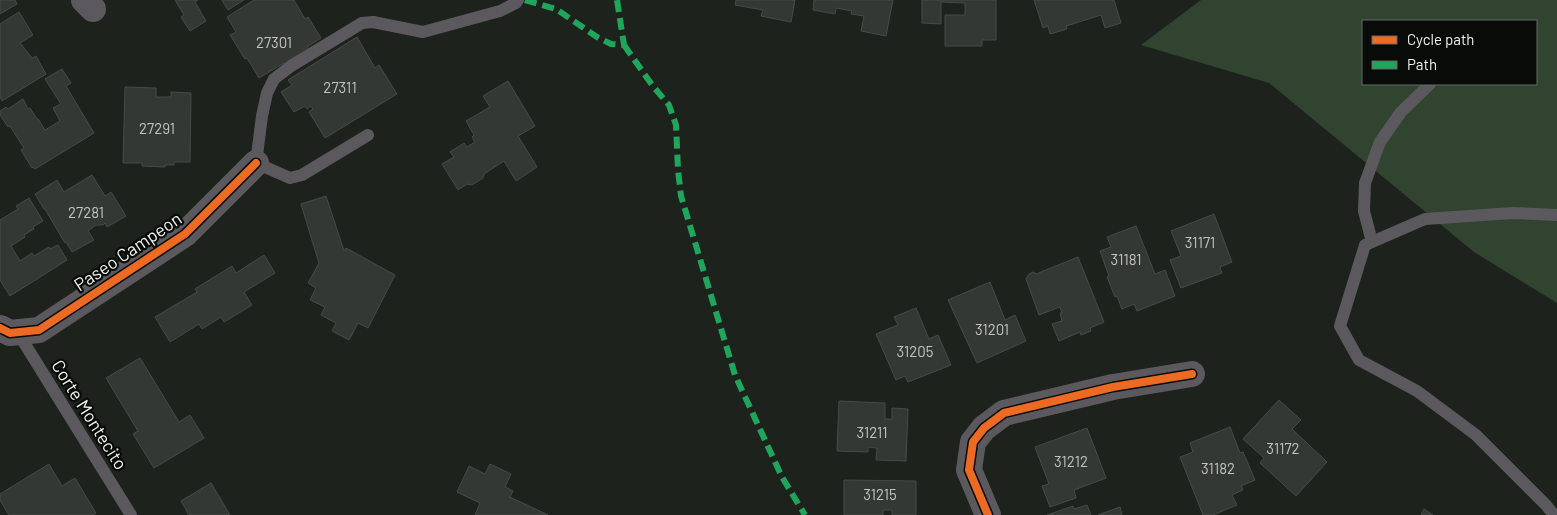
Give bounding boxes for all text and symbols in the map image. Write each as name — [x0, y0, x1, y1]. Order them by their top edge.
legend — [1362, 20, 1537, 85]
text: Cycle path — [1407, 30, 1474, 48]
house number: 27301 — [256, 33, 292, 51]
text: Path — [1407, 55, 1437, 73]
house number: 27311 — [323, 78, 357, 96]
house number: 27291 — [139, 119, 175, 137]
house number: 27281 — [68, 203, 104, 221]
street label: Paseo Campeon — [69, 207, 186, 295]
house number: 31171 — [1185, 233, 1215, 251]
house number: 31181 — [1111, 250, 1141, 268]
house number: 31201 — [975, 320, 1009, 338]
house number: 31205 — [896, 342, 934, 360]
street label: Corte Montecito — [47, 356, 132, 473]
house number: 31211 — [856, 423, 888, 441]
house number: 31172 — [1266, 439, 1300, 457]
house number: 31212 — [1054, 452, 1088, 470]
house number: 31182 — [1201, 459, 1235, 477]
house number: 31215 — [863, 485, 897, 503]

